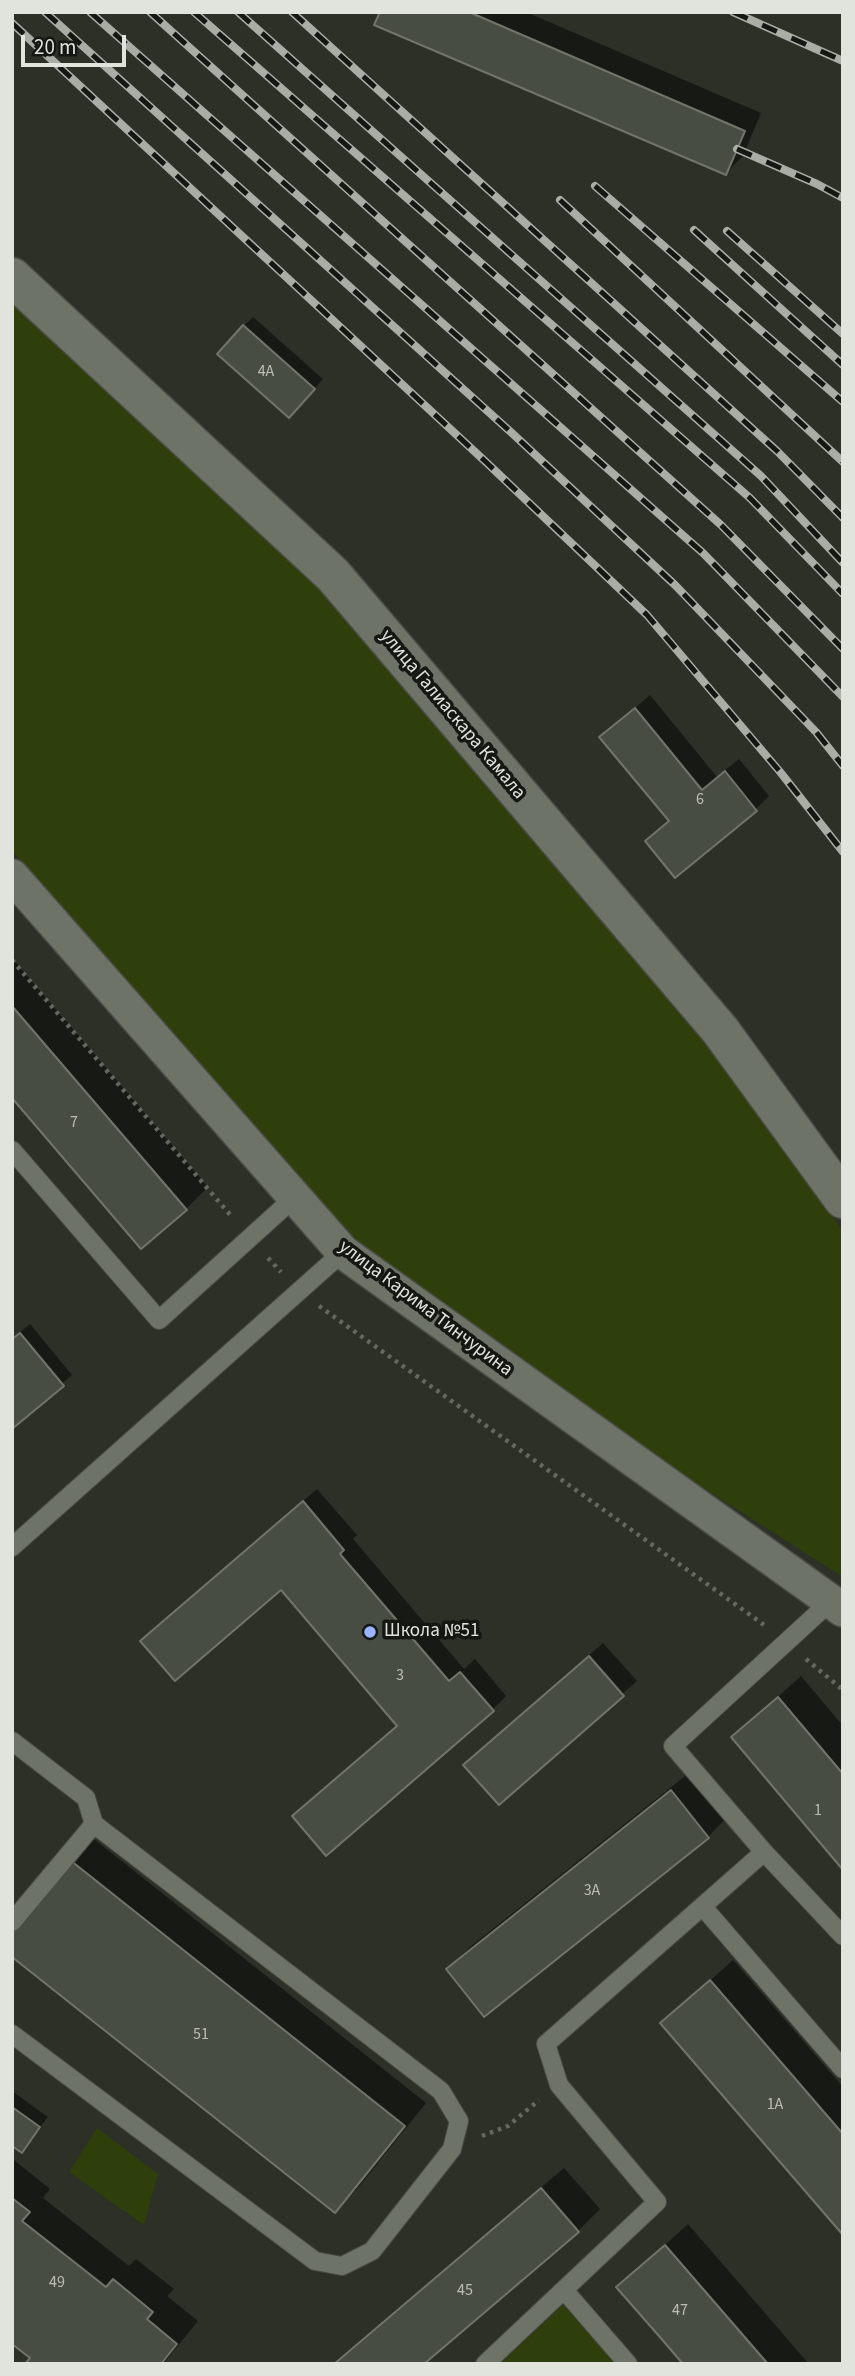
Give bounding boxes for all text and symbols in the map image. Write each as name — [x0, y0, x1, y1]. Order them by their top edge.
scale bar — [24, 21, 130, 65]
text: 20 m — [34, 32, 76, 62]
house number: 4А — [258, 362, 274, 382]
street label: улица Галиаскара Камала — [374, 626, 530, 804]
house number: 6 — [696, 790, 704, 810]
house number: 7 — [70, 1113, 78, 1133]
street label: улица Карима Тинчурина — [334, 1236, 516, 1382]
place label: Школа №51 — [384, 1621, 479, 1643]
marker: Школа №51 — [362, 1624, 378, 1640]
house number: 3 — [396, 1666, 404, 1686]
house number: 1 — [814, 1801, 822, 1821]
house number: 3А — [584, 1881, 600, 1901]
house number: 51 — [193, 2025, 209, 2045]
house number: 1А — [767, 2095, 783, 2115]
house number: 49 — [49, 2273, 65, 2293]
house number: 45 — [457, 2281, 473, 2301]
house number: 47 — [672, 2301, 688, 2321]

